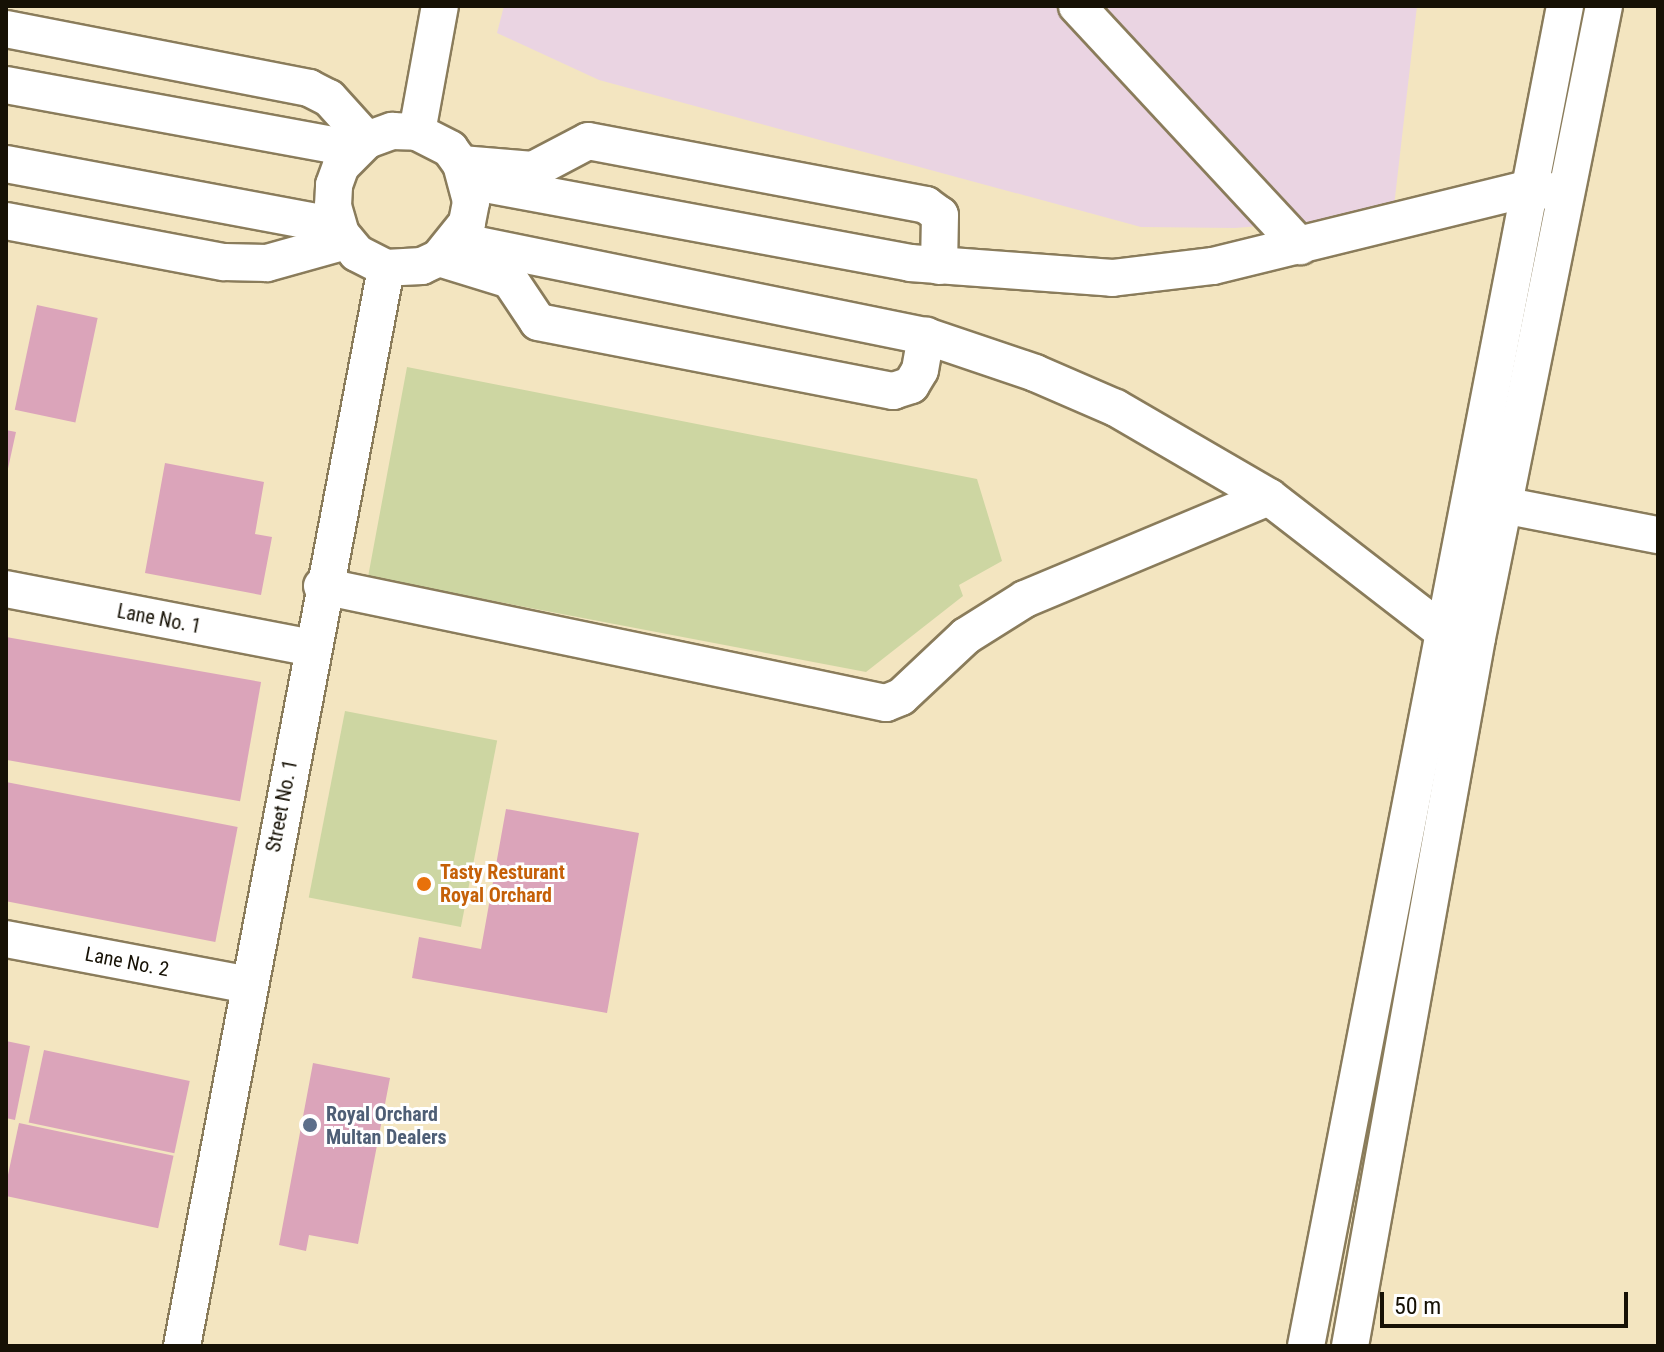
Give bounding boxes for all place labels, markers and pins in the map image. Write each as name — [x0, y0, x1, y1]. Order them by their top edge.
place label: Tasty Resturant Royal Orchard — [440, 860, 565, 907]
marker: Tasty Resturant Royal Orchard — [415, 875, 433, 893]
place label: Royal Orchard Multan Dealers — [326, 1102, 447, 1149]
marker: Royal Orchard Multan Dealers — [301, 1116, 319, 1134]

